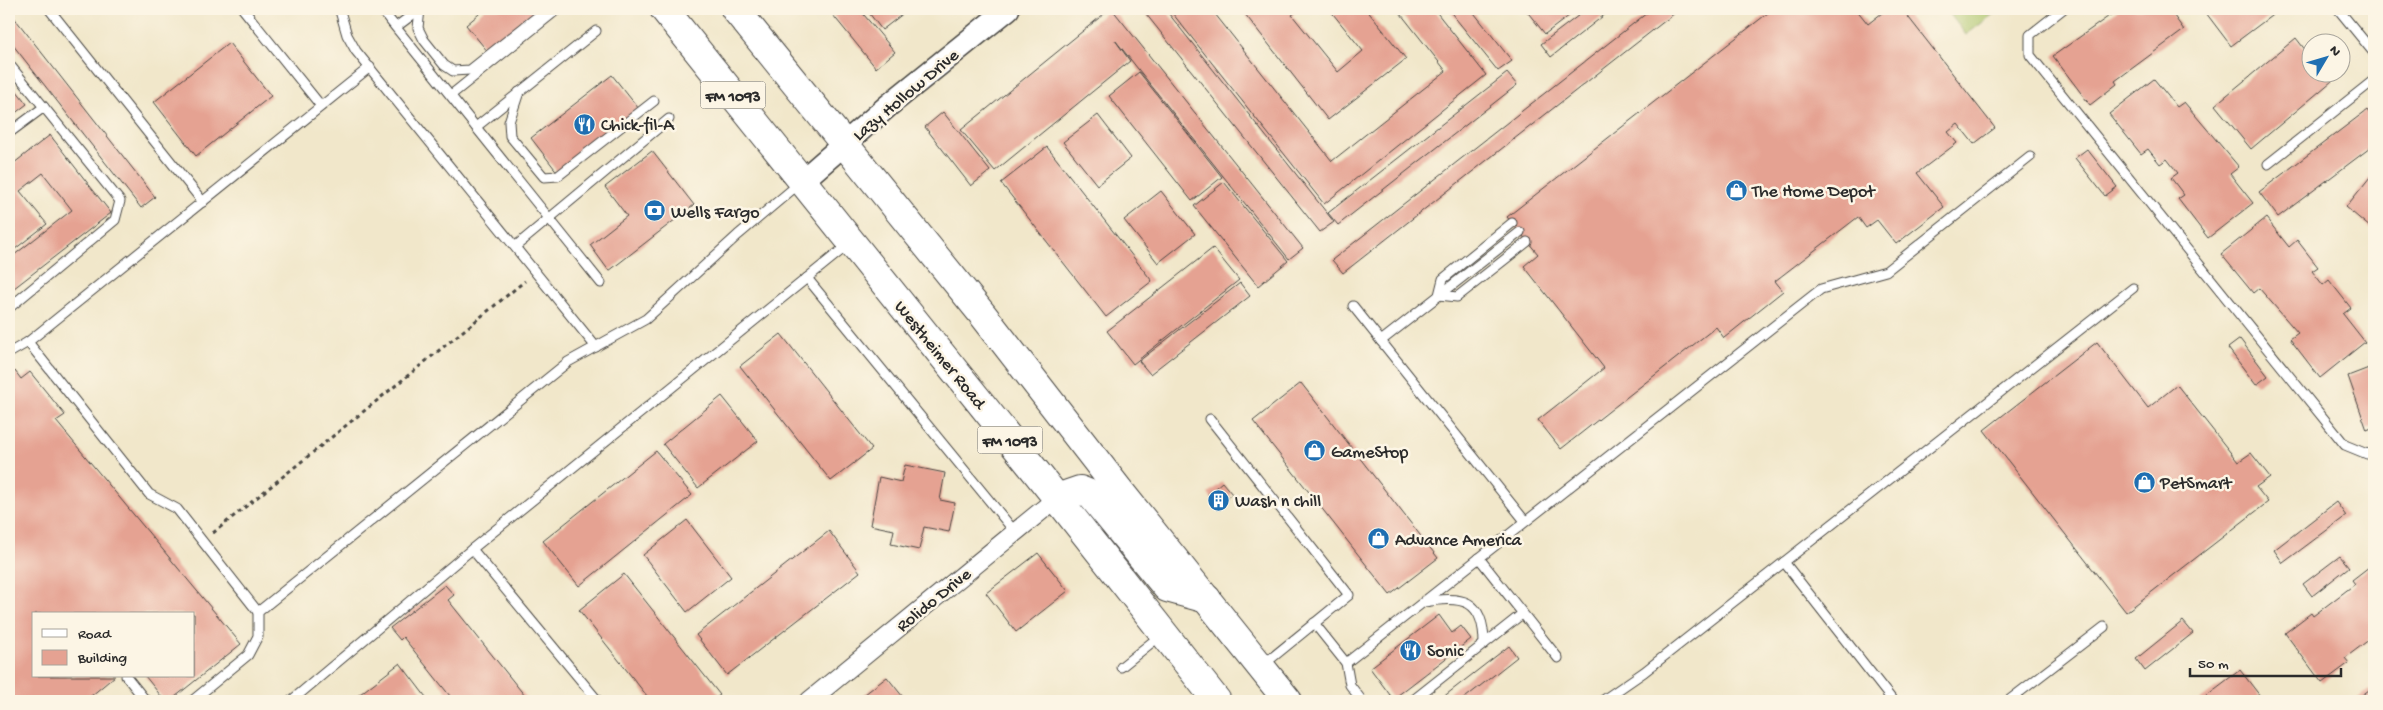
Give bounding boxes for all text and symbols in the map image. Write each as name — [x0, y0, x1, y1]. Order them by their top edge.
north arrow — [2300, 32, 2350, 82]
text: N — [2325, 43, 2344, 60]
street label: Lazy Hollow Drive — [849, 45, 964, 146]
road number: FM 1093 — [700, 82, 766, 108]
restaurant icon: Chick-fil-A — [573, 112, 597, 136]
place label: Chick-fil-A — [601, 116, 675, 137]
shop icon: The Home Depot — [1724, 178, 1748, 202]
place label: The Home Depot — [1751, 182, 1876, 203]
bank icon: Wells Fargo — [643, 199, 667, 223]
place label: Wells Fargo — [671, 203, 760, 224]
street label: Westheimer Road — [889, 297, 990, 415]
road number: FM 1093 — [978, 426, 1042, 454]
shop icon: GameStop — [1303, 439, 1327, 463]
place label: GameStop — [1331, 443, 1408, 464]
shop icon: PetSmart — [2132, 470, 2156, 494]
place label: PetSmart — [2159, 474, 2233, 495]
building icon: Wash n chill — [1207, 488, 1231, 512]
place label: Wash n chill — [1235, 492, 1321, 513]
shop icon: Advance America — [1367, 527, 1391, 551]
place label: Advance America — [1395, 531, 1522, 552]
street label: Rolido Drive — [893, 564, 977, 637]
legend — [32, 612, 195, 678]
text: Road — [78, 626, 112, 644]
restaurant icon: Sonic — [1399, 638, 1423, 662]
place label: Sonic — [1427, 642, 1464, 663]
scale bar — [2190, 645, 2342, 677]
text: Building — [77, 650, 127, 668]
text: 50 m — [2198, 656, 2229, 674]

